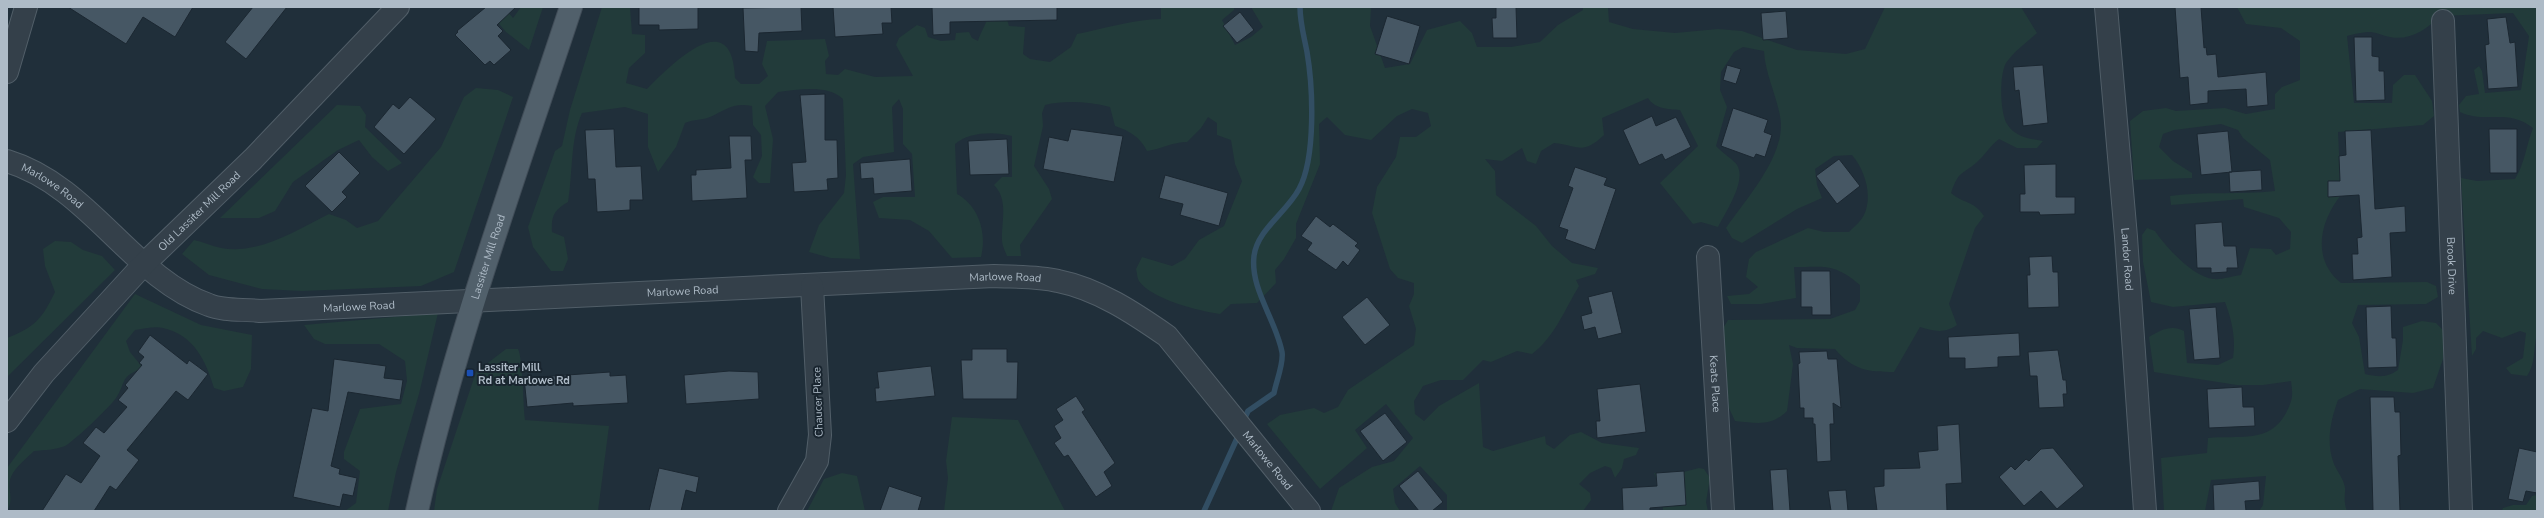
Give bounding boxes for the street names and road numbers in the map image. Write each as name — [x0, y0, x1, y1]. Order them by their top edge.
street label: Marlowe Road — [19, 160, 87, 211]
street label: Old Lassiter Mill Road — [155, 168, 244, 254]
street label: Lassiter Mill Road — [467, 212, 509, 301]
street label: Landor Road — [2118, 227, 2137, 291]
street label: Brook Drive — [2443, 237, 2461, 295]
street label: Marlowe Road — [969, 268, 1042, 286]
street label: Marlowe Road — [646, 282, 719, 300]
street label: Marlowe Road — [323, 297, 395, 315]
street label: Keats Place — [1706, 355, 1725, 413]
street label: Chaucer Place — [809, 367, 827, 437]
street label: Marlowe Road — [1239, 428, 1296, 493]

